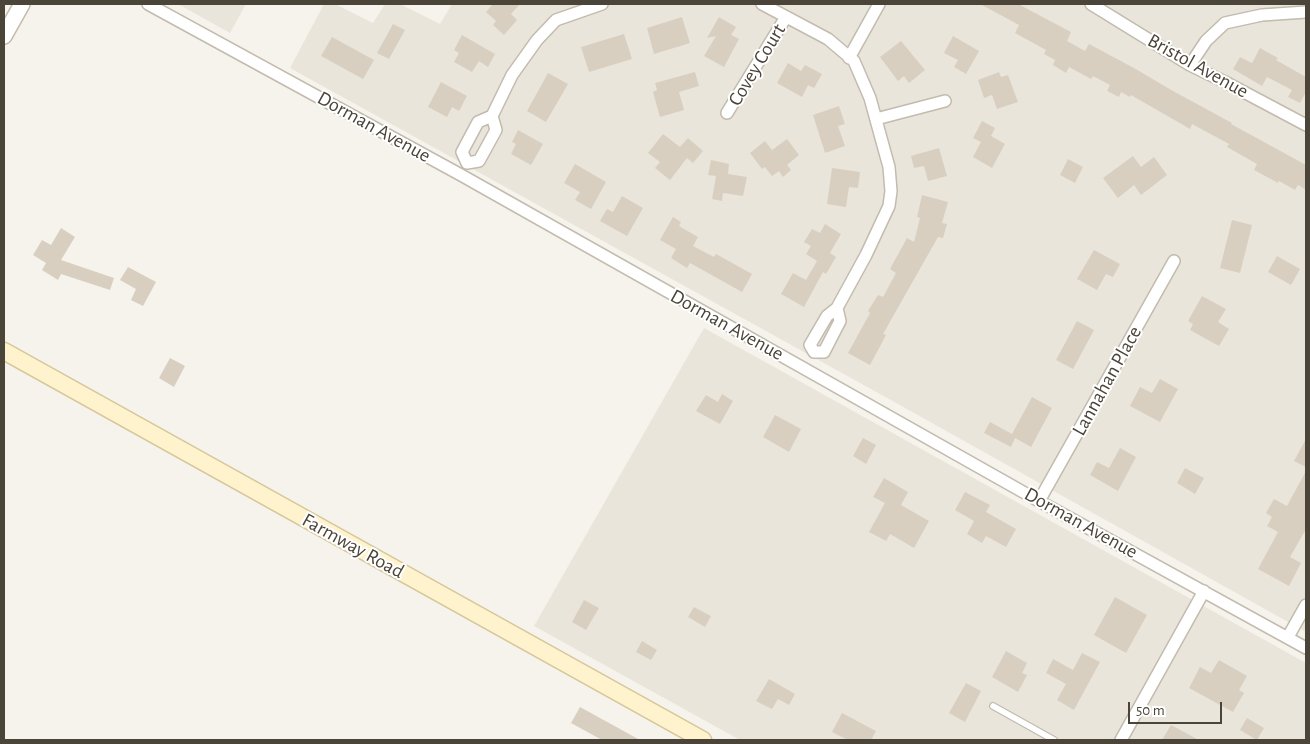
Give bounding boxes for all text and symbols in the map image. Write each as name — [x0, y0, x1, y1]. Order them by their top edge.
street label: Covey Court — [723, 20, 791, 110]
street label: Bristol Avenue — [1143, 28, 1253, 104]
street label: Dorman Avenue — [313, 86, 435, 168]
street label: Dorman Avenue — [666, 284, 788, 366]
street label: Lannahan Place — [1067, 322, 1147, 440]
street label: Dorman Avenue — [1020, 482, 1142, 564]
street label: Farmway Road — [298, 508, 408, 584]
scale bar — [1130, 692, 1224, 724]
text: 50 m — [1136, 703, 1165, 718]

